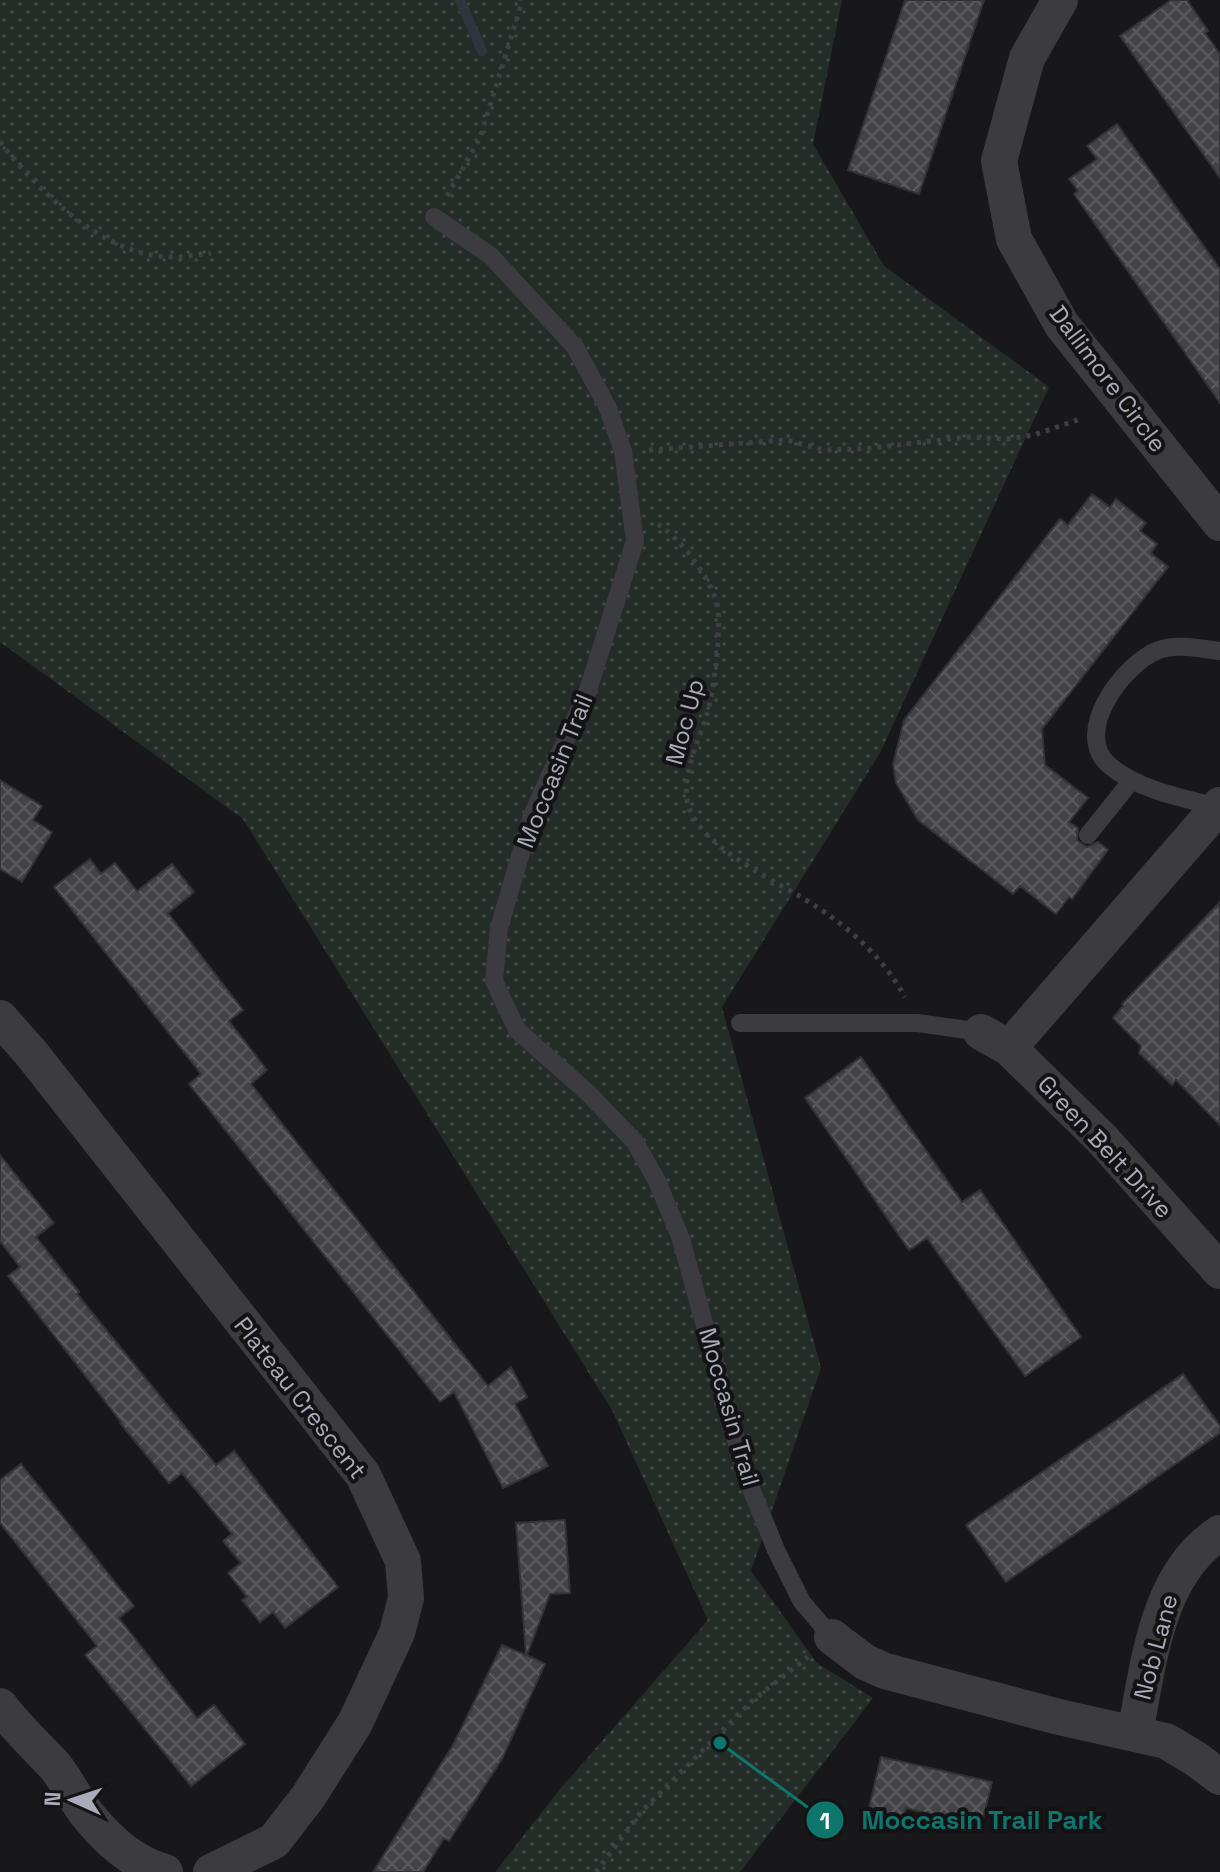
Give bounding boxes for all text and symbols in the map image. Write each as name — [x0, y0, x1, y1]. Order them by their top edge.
street label: Dallimore Circle — [1043, 299, 1174, 458]
street label: Moc Up — [658, 676, 711, 768]
street label: Moccasin Trail — [510, 689, 599, 852]
street label: Green Belt Drive — [1031, 1069, 1180, 1225]
street label: Plateau Crescent — [227, 1310, 373, 1485]
street label: Moccasin Trail — [692, 1324, 767, 1490]
street label: Nob Lane — [1127, 1591, 1184, 1703]
north arrow — [32, 1760, 112, 1840]
text: N — [38, 1791, 66, 1807]
callout: Moccasin Trail Park — [805, 1795, 1119, 1845]
text: Moccasin Trail Park — [861, 1803, 1103, 1837]
text: 1 — [820, 1805, 830, 1836]

